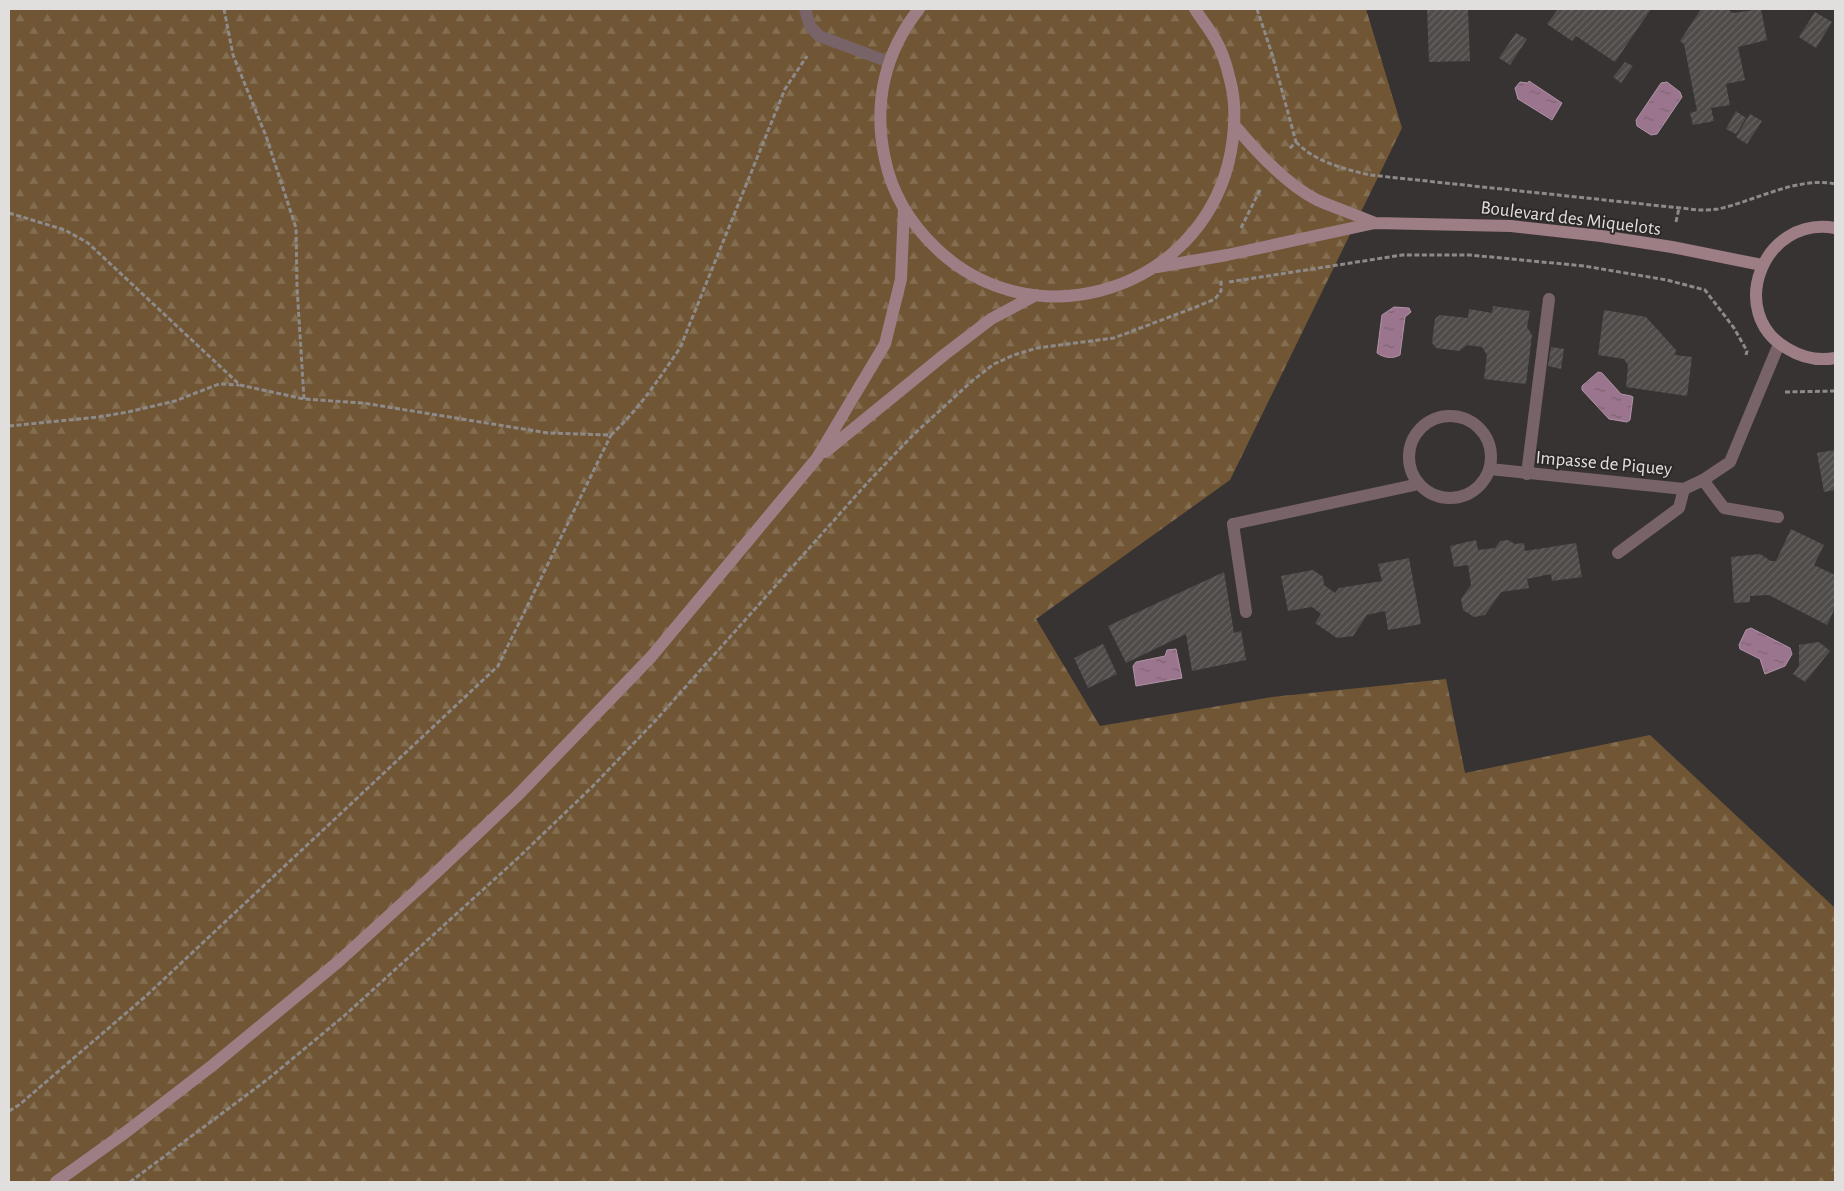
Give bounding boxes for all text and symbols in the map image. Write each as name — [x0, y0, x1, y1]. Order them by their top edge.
street label: Boulevard des Miquelots — [1480, 198, 1662, 239]
street label: Impasse de Piquey — [1535, 448, 1673, 479]

